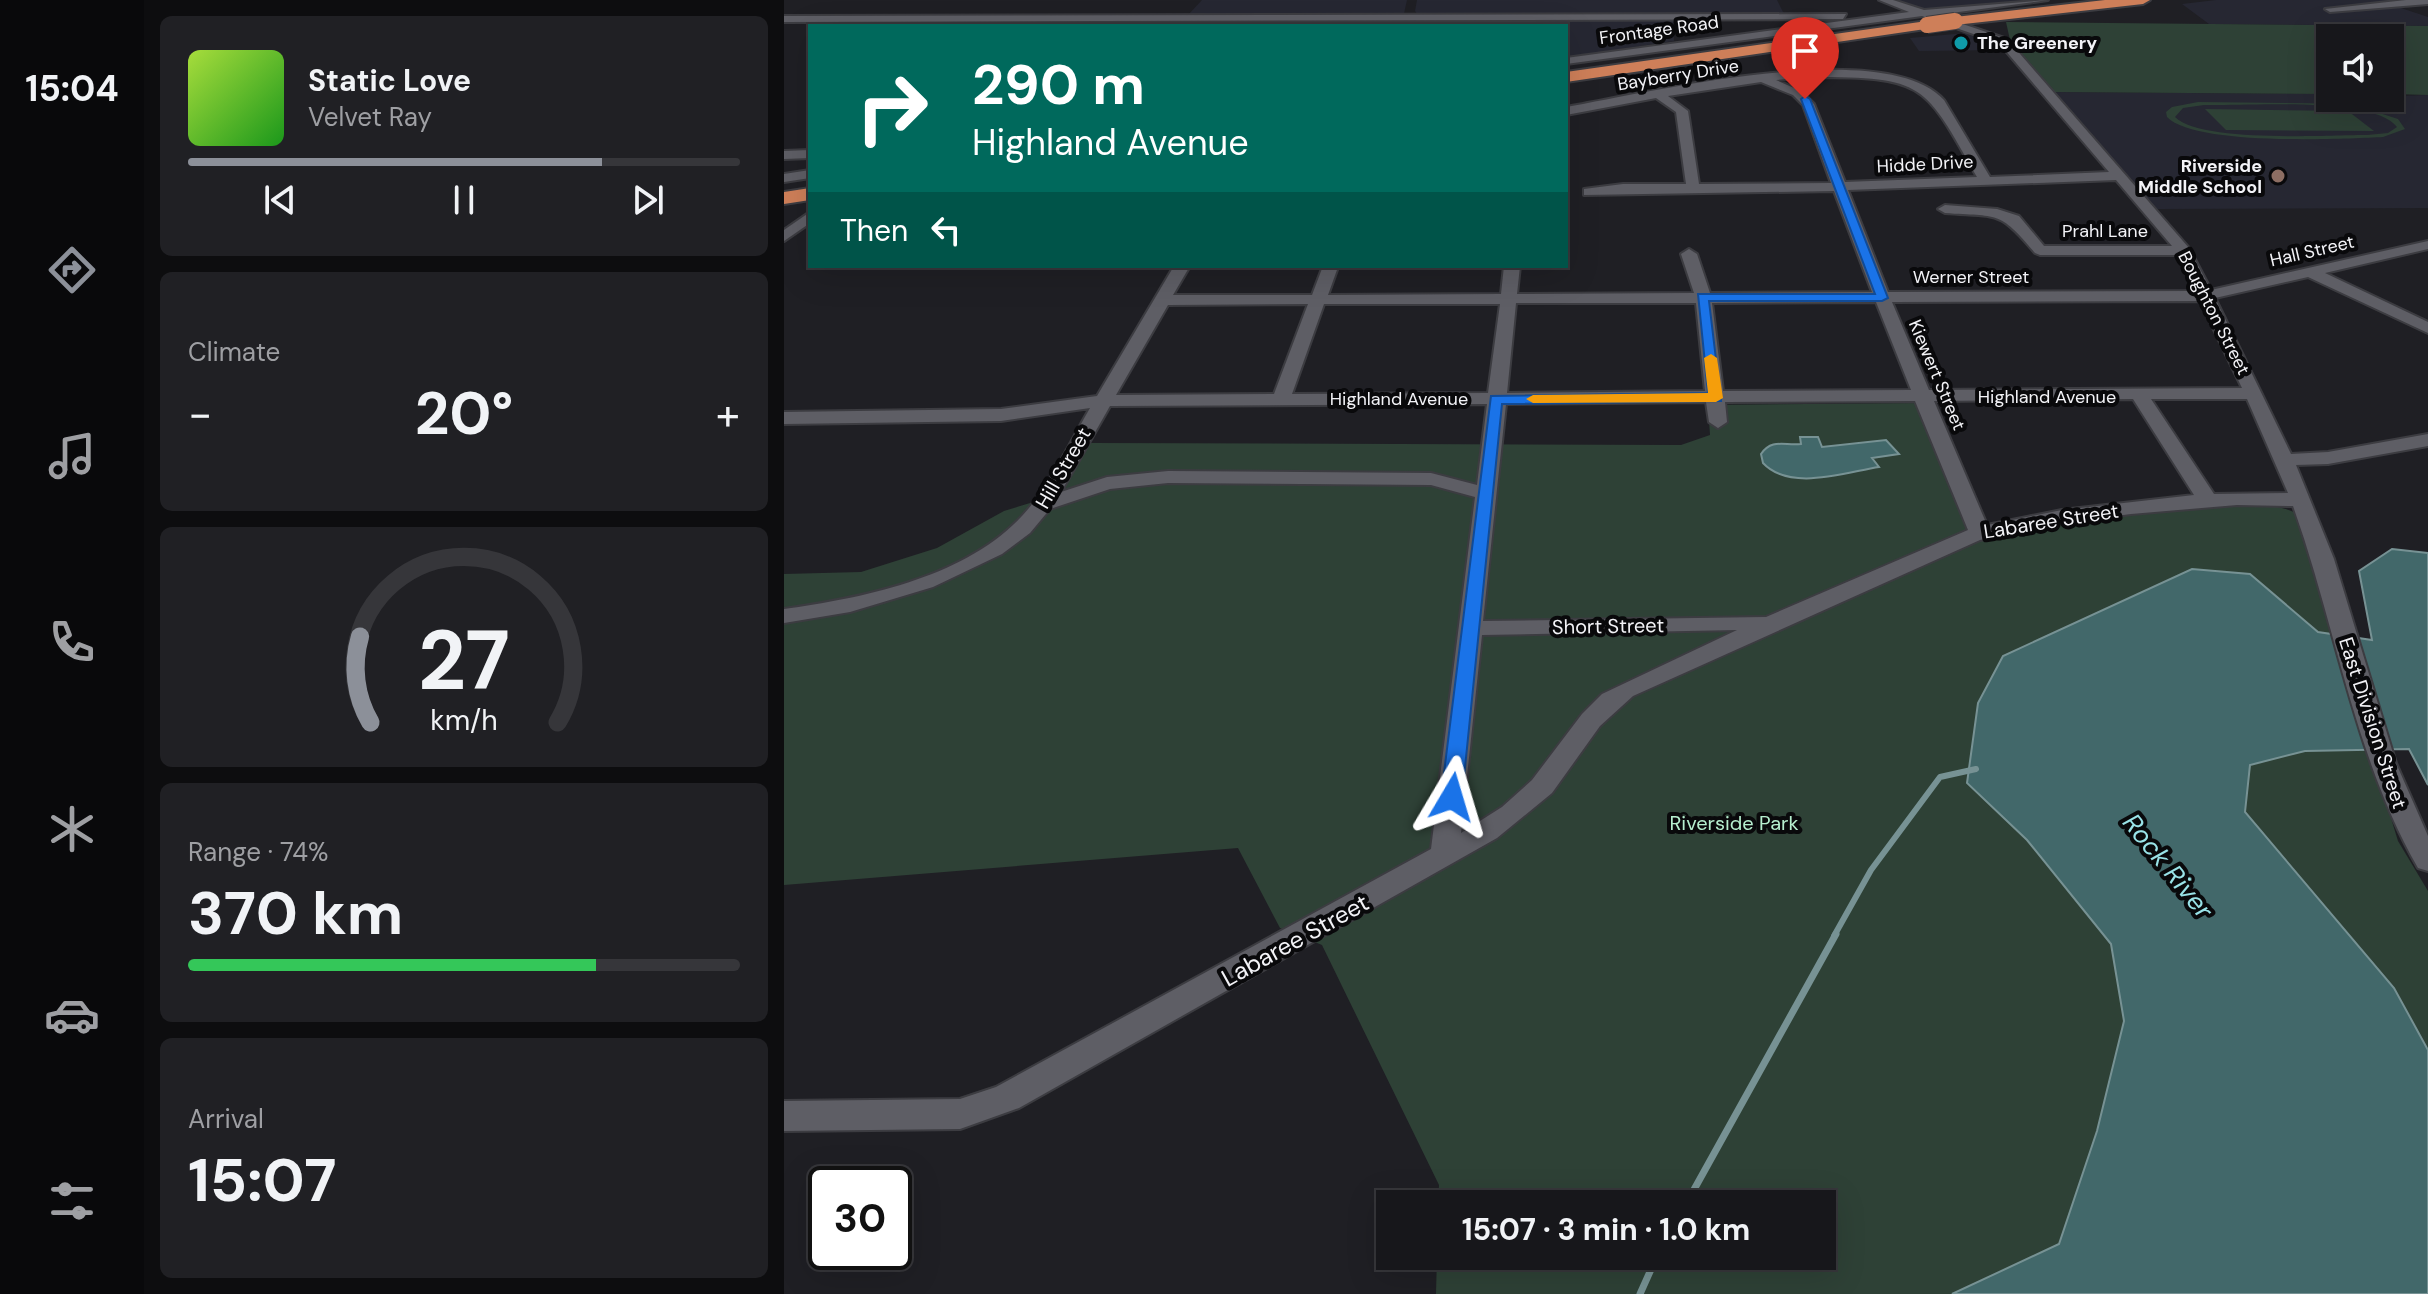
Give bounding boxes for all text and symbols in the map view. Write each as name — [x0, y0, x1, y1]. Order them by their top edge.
street label: Frontage Road — [1598, 10, 1720, 50]
pin — [1771, 17, 1839, 99]
map controls — [2316, 24, 2404, 112]
button: sound — [2316, 24, 2404, 112]
icon: arrive — [1783, 29, 1827, 73]
place label: The Greenery — [1977, 31, 2097, 55]
marker: The Greenery — [1952, 34, 1970, 52]
text: 290 m — [972, 48, 1145, 121]
street label: Bayberry Drive — [1616, 54, 1740, 96]
icon: right — [840, 56, 944, 160]
text: Static Love — [308, 61, 471, 100]
text: 15:04 — [25, 65, 119, 112]
text: Velvet Ray — [308, 100, 432, 134]
text: Highland Avenue — [972, 119, 1249, 166]
street label: Hidde Drive — [1876, 149, 1974, 179]
place label: Riverside Middle School — [2138, 154, 2262, 199]
marker: Riverside Middle School — [2269, 167, 2287, 185]
icon: previous — [258, 178, 302, 222]
icon: pause — [442, 178, 486, 222]
icon: next — [626, 178, 670, 222]
icon: left — [924, 208, 968, 252]
text: Then — [840, 211, 908, 250]
street label: Prahl Lane — [2062, 219, 2148, 243]
street label: Hall Street — [2267, 230, 2357, 272]
icon: directions — [44, 242, 100, 298]
street label: Boughton Street — [2172, 247, 2256, 379]
street label: Werner Street — [1913, 265, 2029, 289]
street label: Kiewert Street — [1903, 316, 1971, 434]
text: Climate — [188, 335, 280, 369]
text: 20° — [415, 374, 513, 453]
text: − — [188, 385, 212, 443]
text: + — [716, 385, 740, 443]
street label: Highland Avenue — [1978, 385, 2116, 409]
street label: Highland Avenue — [1330, 387, 1468, 411]
street label: Hill Street — [1029, 423, 1097, 513]
icon: music — [44, 428, 100, 484]
street label: Labaree Street — [1982, 497, 2121, 545]
text: 27 — [418, 606, 510, 715]
street label: Short Street — [1552, 612, 1664, 640]
icon: phone — [44, 614, 100, 670]
street label: East Division Street — [2333, 634, 2413, 812]
text: km/h — [430, 702, 498, 739]
position arrow — [1410, 755, 1494, 839]
icon: climate — [44, 801, 100, 857]
water label: Rock River — [2115, 806, 2222, 927]
park label: Riverside Park — [1669, 810, 1799, 836]
text: Range · 74% — [188, 835, 328, 869]
text: 370 km — [188, 874, 403, 953]
street label: Labaree Street — [1216, 887, 1374, 993]
icon: car — [44, 987, 100, 1043]
text: Arrival — [188, 1102, 264, 1136]
text: 15:07 — [188, 1141, 337, 1220]
speed limit sign: 30 — [808, 1166, 912, 1270]
icon: filters — [44, 1173, 100, 1229]
text: 15:07 · 3 min · 1.0 km — [1462, 1210, 1750, 1249]

